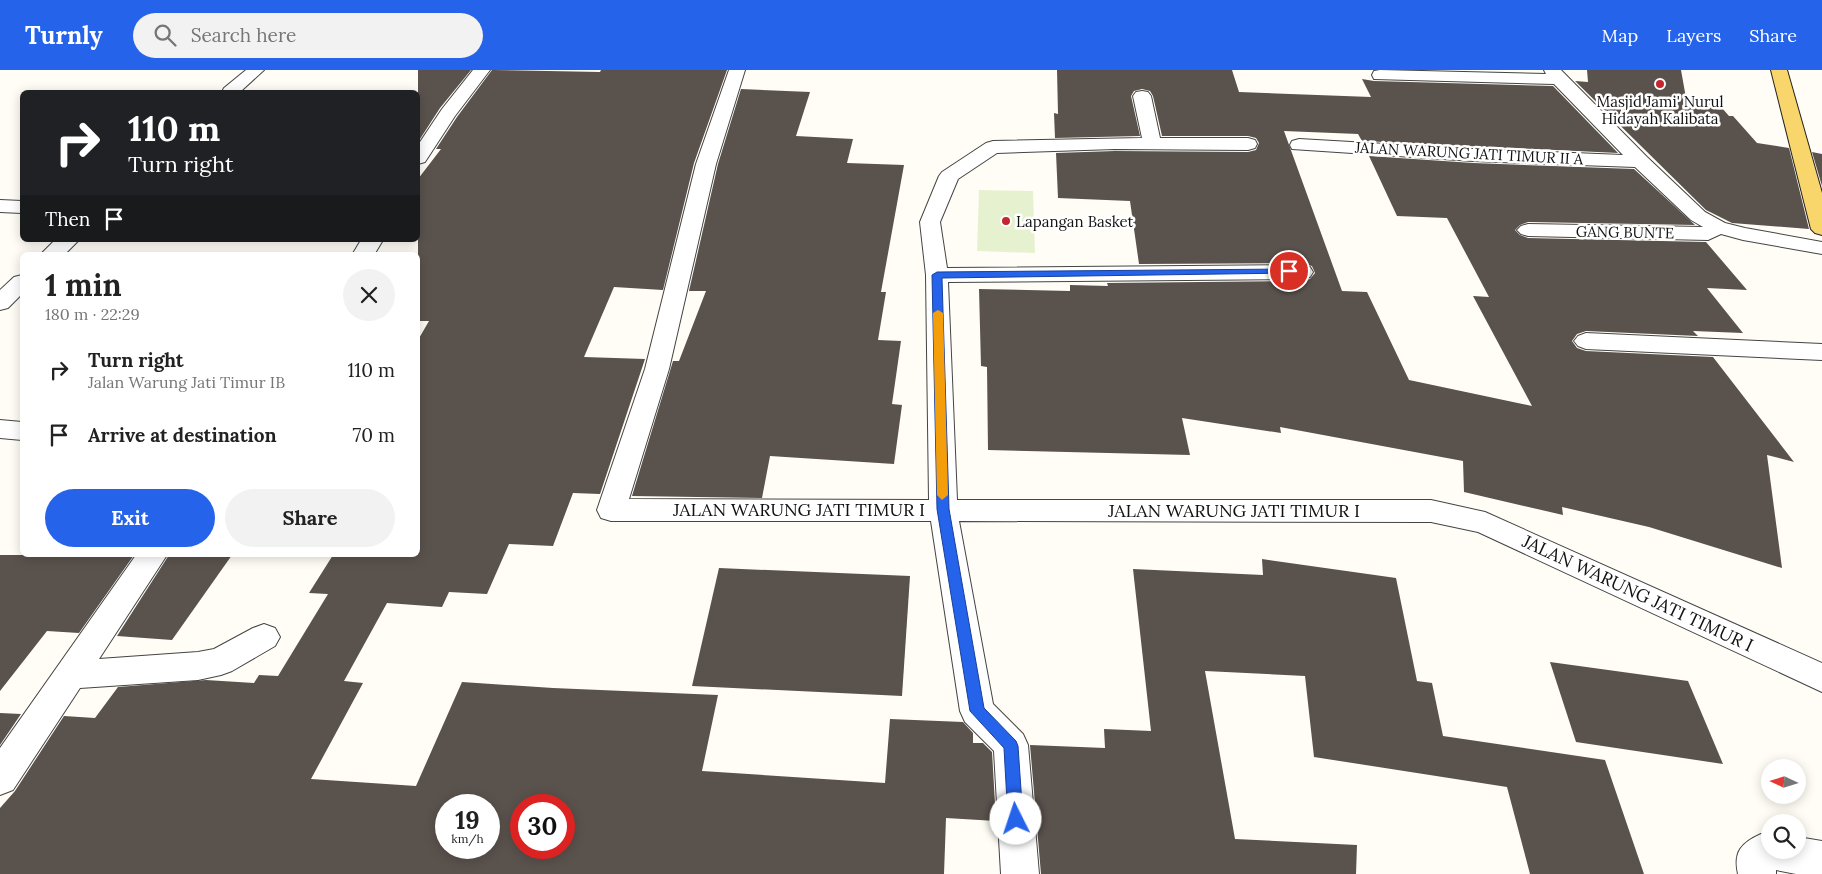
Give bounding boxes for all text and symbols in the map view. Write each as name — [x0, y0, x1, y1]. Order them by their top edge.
search box — [133, 13, 483, 58]
text: Turnly — [25, 20, 103, 51]
icon: search — [151, 21, 179, 49]
text: Search here — [191, 23, 296, 47]
text: Map — [1602, 24, 1638, 47]
text: Layers — [1666, 24, 1721, 47]
text: Share — [1749, 24, 1797, 47]
marker: Masjid Jami' Nurul Hidayah Kalibata — [1654, 78, 1666, 90]
place label: Masjid Jami' Nurul Hidayah Kalibata — [1596, 92, 1724, 128]
text: 110 m — [128, 106, 220, 151]
icon: right — [45, 110, 110, 175]
street label: JALAN WARUNG JATI TIMUR II A — [1353, 137, 1584, 168]
text: Turn right — [128, 150, 233, 178]
icon: arrive — [100, 205, 128, 233]
text: Then — [45, 207, 90, 231]
place label: Lapangan Basket — [1016, 212, 1134, 231]
marker: Lapangan Basket — [1000, 215, 1012, 227]
street label: GANG BUNTE — [1576, 222, 1674, 242]
pin — [1268, 250, 1310, 292]
icon: arrive — [1275, 257, 1303, 285]
text: 1 min — [45, 266, 122, 304]
button: close — [343, 269, 395, 321]
text: 180 m · 22:29 — [45, 304, 140, 324]
text: Turn right — [88, 348, 184, 372]
icon: right — [45, 356, 73, 384]
text: 110 m — [347, 358, 395, 382]
text: Jalan Warung Jati Timur IB — [88, 372, 285, 392]
icon: arrive — [45, 421, 73, 449]
text: Arrive at destination — [88, 423, 277, 447]
text: 70 m — [352, 423, 395, 447]
button: Exit — [45, 489, 215, 547]
button: Share — [225, 489, 395, 547]
street label: JALAN WARUNG JATI TIMUR I — [672, 498, 925, 521]
street label: JALAN WARUNG JATI TIMUR I — [1107, 499, 1360, 522]
street label: JALAN WARUNG JATI TIMUR I — [1518, 529, 1757, 657]
north arrow — [1761, 759, 1806, 804]
map controls — [1761, 759, 1806, 859]
position arrow — [989, 792, 1041, 844]
speed limit sign: 30 — [510, 794, 575, 859]
text: 19 — [455, 804, 480, 836]
button: search — [1761, 814, 1806, 859]
text: km/h — [451, 831, 484, 846]

